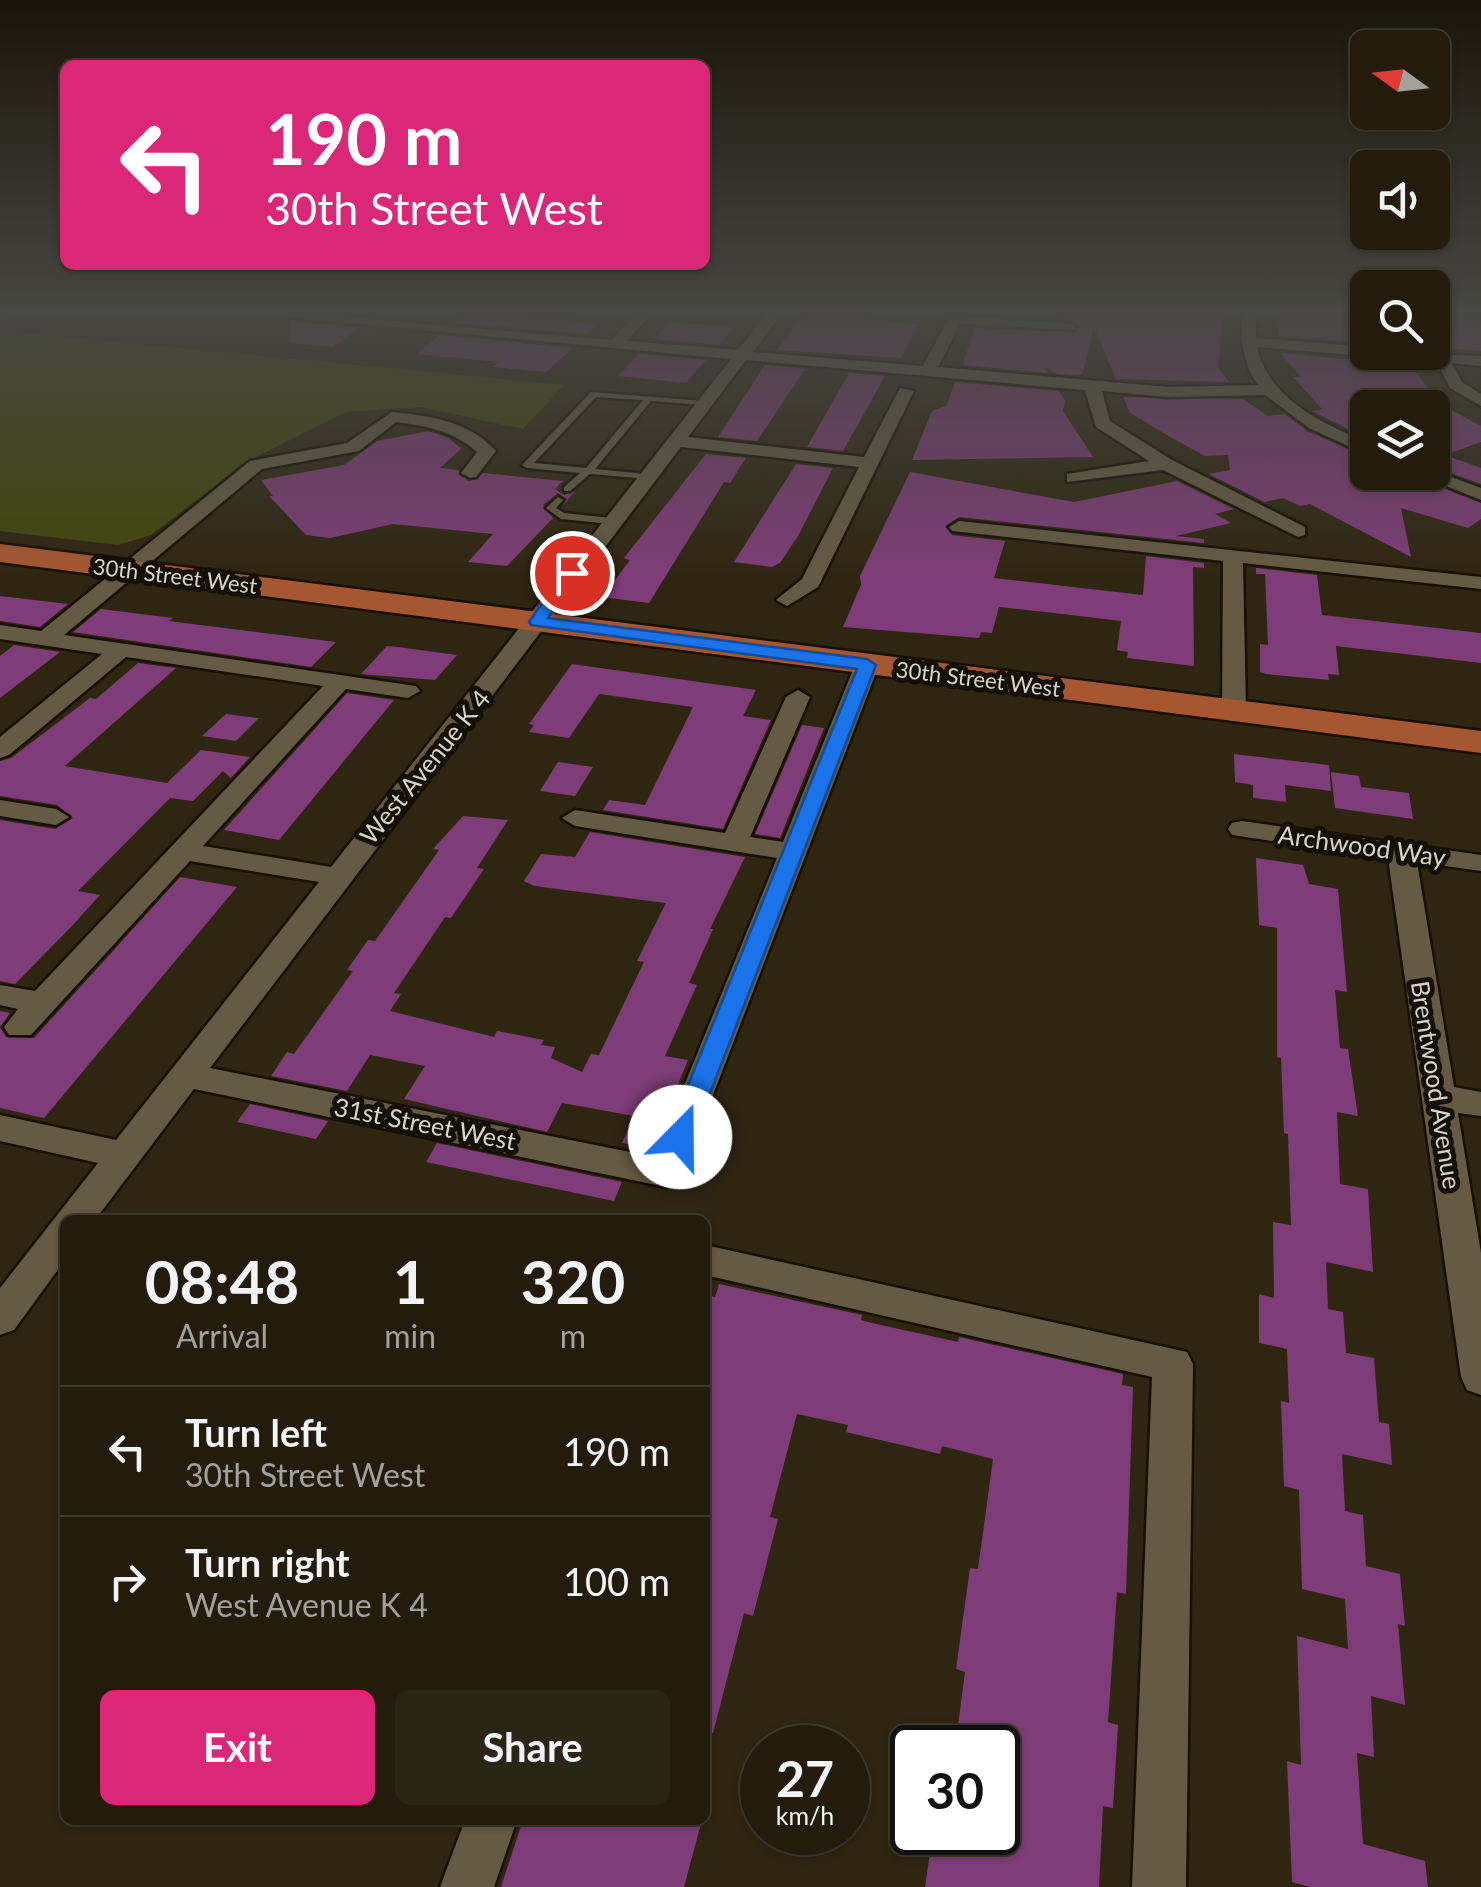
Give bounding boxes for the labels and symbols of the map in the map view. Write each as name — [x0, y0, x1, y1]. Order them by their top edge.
north arrow — [1350, 30, 1450, 130]
pin — [530, 531, 615, 616]
street label: 30th Street West — [91, 552, 259, 599]
street label: 30th Street West — [894, 655, 1062, 702]
street label: West Avenue K 4 — [353, 683, 496, 850]
street label: Archwood Way — [1277, 818, 1448, 872]
street label: Brentwood Avenue — [1406, 979, 1468, 1191]
position arrow — [628, 1085, 732, 1189]
street label: 31st Street West — [332, 1091, 519, 1155]
speed limit sign: 30 — [890, 1725, 1020, 1855]

